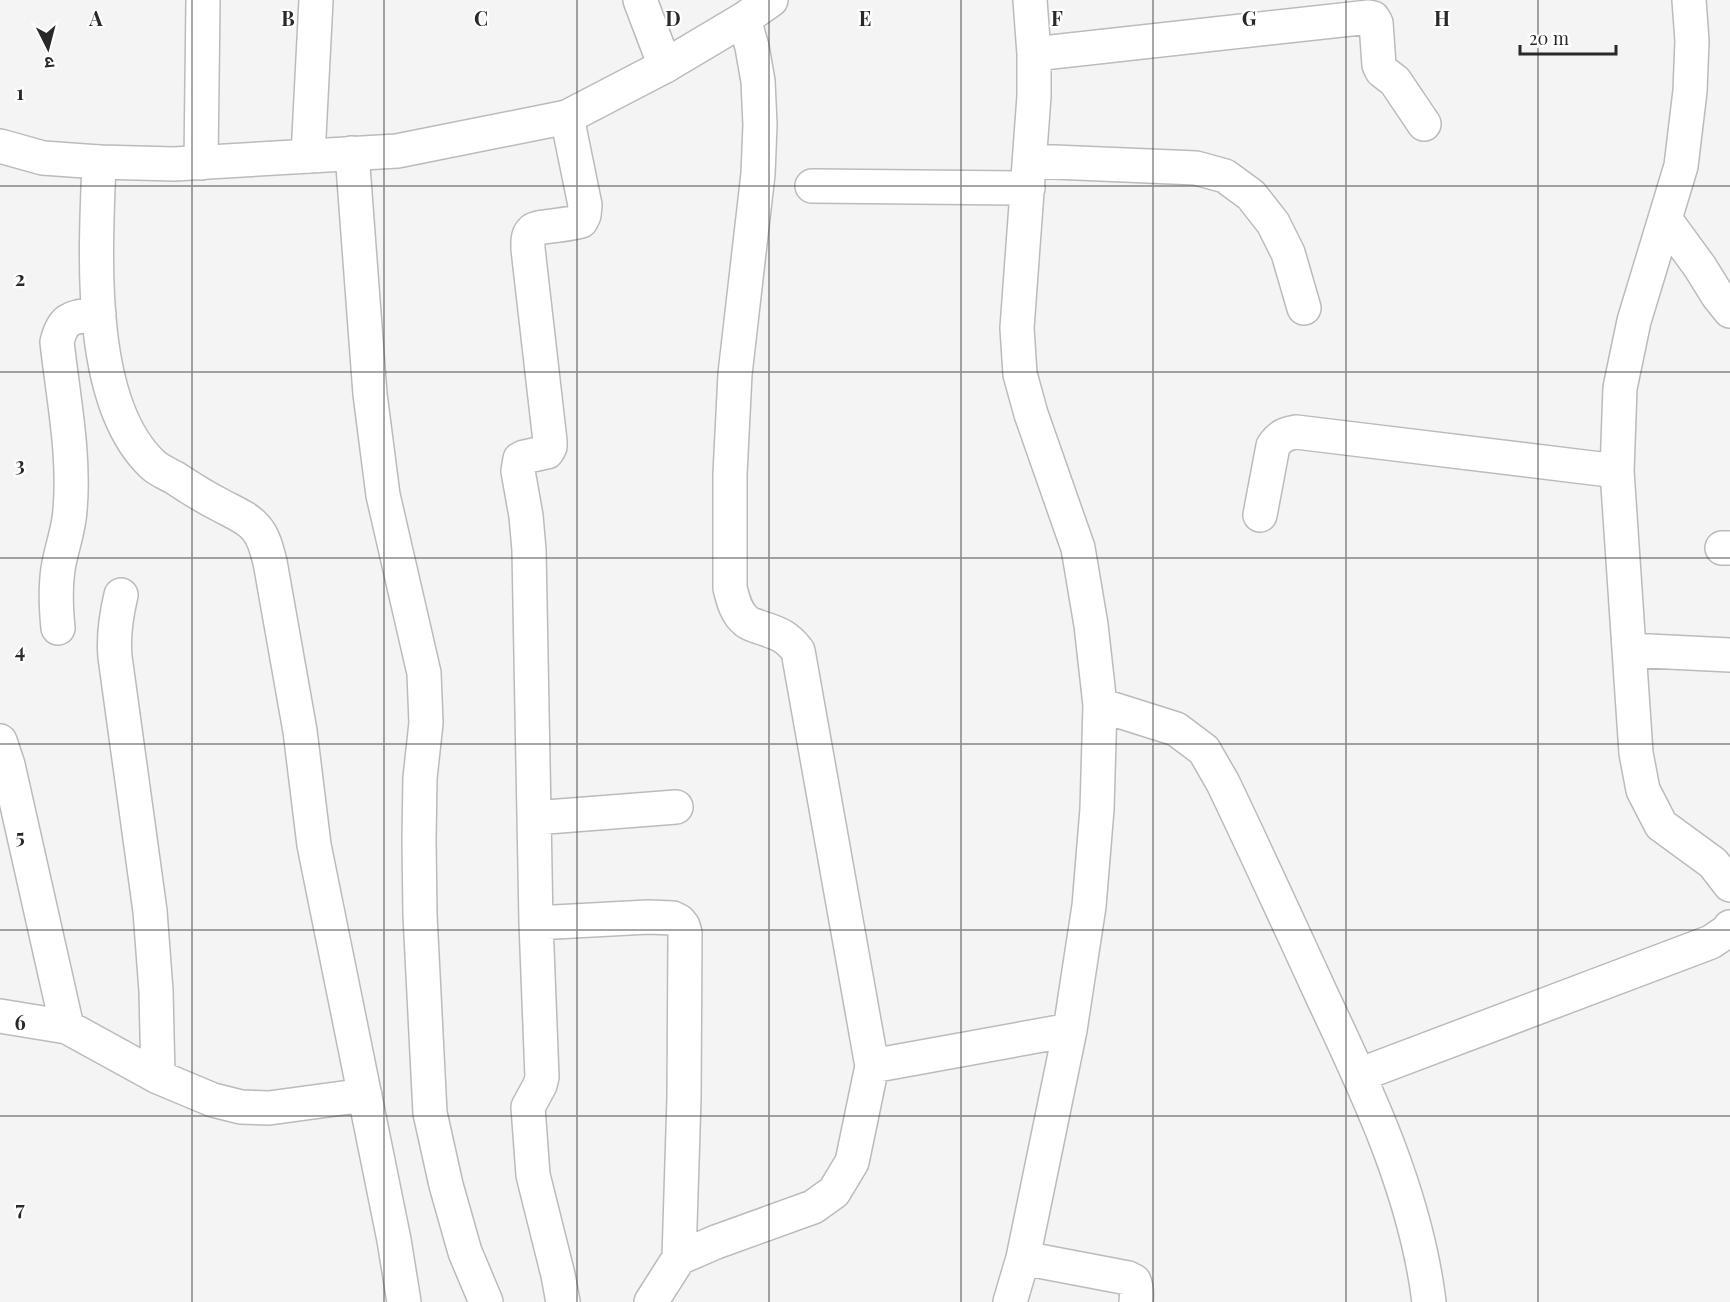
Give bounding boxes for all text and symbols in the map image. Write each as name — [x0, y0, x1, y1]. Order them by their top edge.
text: A — [88, 4, 103, 31]
text: B — [281, 4, 295, 31]
text: C — [474, 4, 488, 31]
text: D — [665, 4, 681, 31]
text: E — [859, 4, 871, 31]
text: F — [1051, 4, 1063, 31]
text: G — [1242, 4, 1257, 31]
text: H — [1434, 4, 1450, 31]
north arrow — [18, 18, 78, 78]
scale bar — [1520, 18, 1616, 56]
text: 20 m — [1529, 26, 1569, 50]
text: उ — [43, 52, 55, 74]
text: 1 — [16, 78, 24, 105]
text: 2 — [15, 264, 25, 291]
text: 3 — [15, 450, 25, 477]
text: 4 — [15, 636, 25, 663]
text: 5 — [15, 822, 25, 849]
text: 6 — [14, 1008, 26, 1035]
text: 7 — [15, 1194, 25, 1221]

